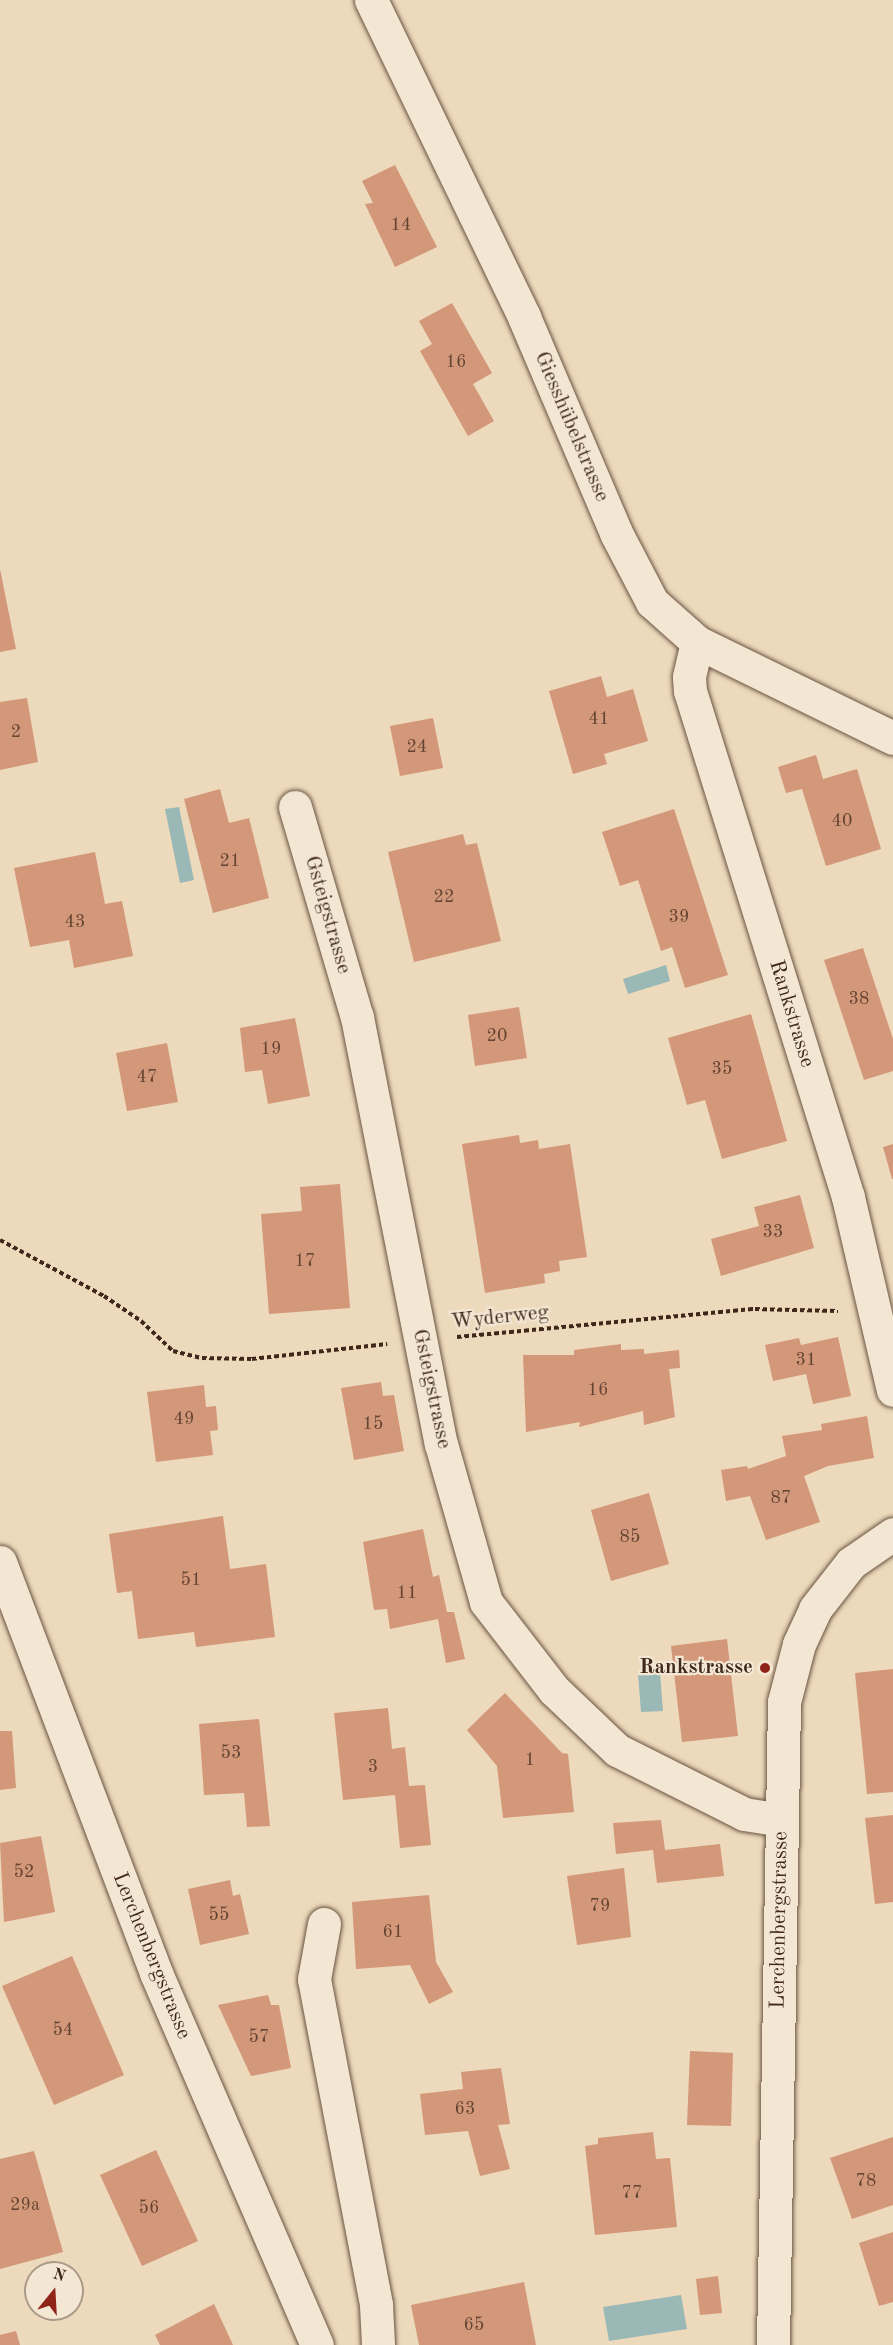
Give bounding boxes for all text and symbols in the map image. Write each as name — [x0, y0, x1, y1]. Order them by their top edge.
house number: 14 — [391, 214, 411, 236]
street label: Giesshübelstrasse — [528, 348, 614, 506]
house number: 16 — [446, 351, 466, 373]
house number: 41 — [589, 708, 609, 730]
house number: 2 — [11, 721, 21, 743]
house number: 24 — [407, 736, 427, 758]
house number: 40 — [832, 810, 852, 832]
house number: 21 — [220, 850, 240, 872]
street label: Gsteigstrasse — [298, 853, 356, 977]
house number: 22 — [434, 886, 454, 908]
house number: 39 — [669, 906, 689, 928]
house number: 43 — [65, 911, 85, 933]
street label: Rankstrasse — [763, 957, 819, 1071]
house number: 38 — [849, 988, 869, 1010]
house number: 20 — [487, 1025, 507, 1047]
house number: 19 — [261, 1038, 281, 1060]
house number: 35 — [712, 1058, 732, 1080]
house number: 47 — [137, 1066, 157, 1088]
house number: 33 — [763, 1221, 783, 1243]
house number: 17 — [295, 1250, 315, 1272]
street label: Wyderweg — [450, 1300, 550, 1336]
street label: Gsteigstrasse — [406, 1327, 456, 1451]
house number: 31 — [796, 1349, 816, 1371]
house number: 16 — [588, 1379, 608, 1401]
house number: 49 — [174, 1408, 194, 1430]
house number: 15 — [363, 1413, 383, 1435]
house number: 87 — [771, 1487, 791, 1509]
house number: 85 — [620, 1526, 640, 1548]
house number: 51 — [181, 1569, 201, 1591]
house number: 11 — [397, 1582, 417, 1604]
place label: Rankstrasse — [639, 1655, 753, 1681]
marker: Rankstrasse — [758, 1661, 772, 1675]
house number: 53 — [221, 1742, 241, 1764]
house number: 1 — [525, 1749, 535, 1771]
house number: 3 — [368, 1756, 378, 1778]
street label: Lerchenbergstrasse — [766, 1831, 794, 2009]
house number: 52 — [14, 1861, 34, 1883]
street label: Lerchenbergstrasse — [106, 1869, 196, 2043]
house number: 79 — [590, 1895, 610, 1917]
house number: 55 — [209, 1904, 229, 1926]
house number: 61 — [383, 1921, 403, 1943]
house number: 54 — [53, 2019, 73, 2041]
house number: 57 — [249, 2026, 269, 2048]
house number: 63 — [455, 2098, 475, 2120]
house number: 78 — [856, 2170, 876, 2192]
house number: 77 — [622, 2182, 642, 2204]
house number: 29a — [10, 2194, 40, 2216]
house number: 56 — [139, 2197, 159, 2219]
north arrow — [24, 2261, 84, 2321]
text: N — [51, 2266, 67, 2285]
house number: 65 — [464, 2314, 484, 2336]

